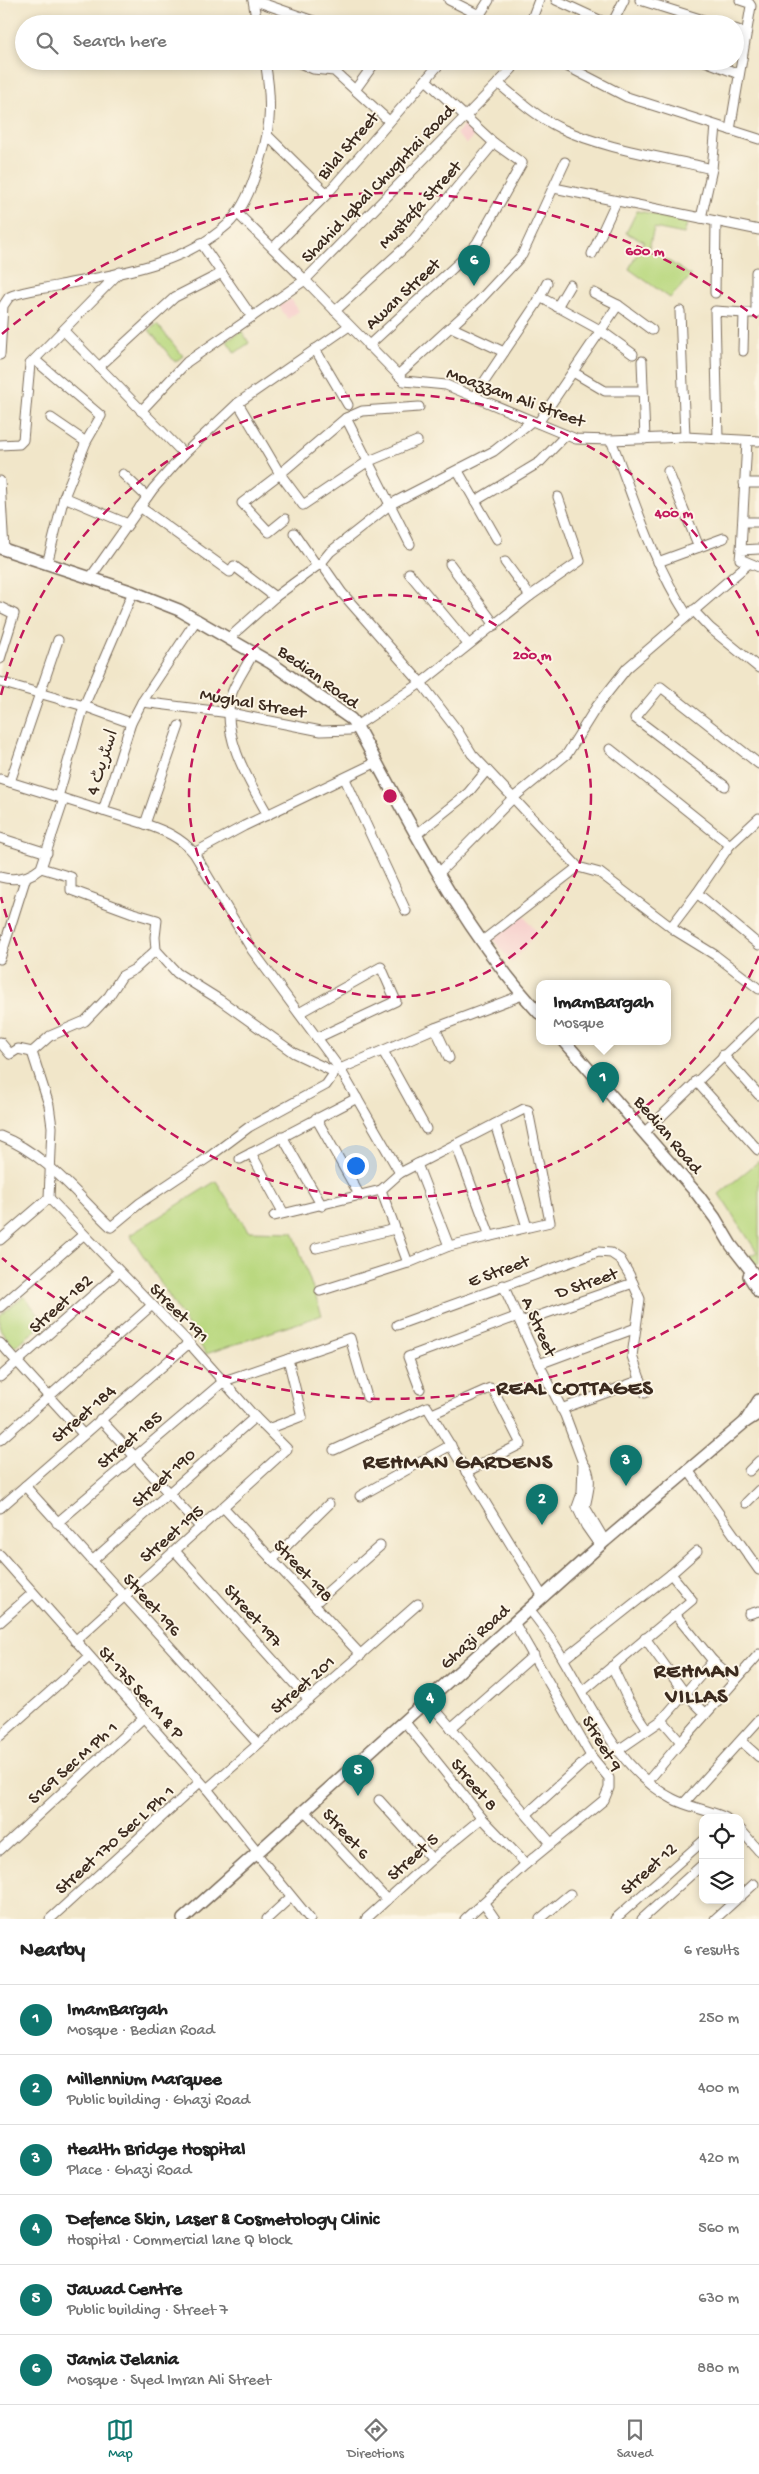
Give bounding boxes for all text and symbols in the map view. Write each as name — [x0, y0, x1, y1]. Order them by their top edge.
search box — [15, 15, 744, 70]
icon: search — [33, 29, 61, 57]
text: Search here — [73, 31, 167, 54]
street label: Shahid Iqbal Chughtai Road — [298, 100, 461, 268]
street label: Bilal Street — [313, 107, 385, 186]
street label: Mustafa Street — [375, 156, 468, 254]
text: 600 m — [626, 243, 665, 261]
pin: 6 — [458, 245, 490, 286]
street label: Awan Street — [362, 254, 447, 335]
street label: Moazzam Ali Street — [443, 364, 589, 434]
text: 400 m — [654, 505, 694, 523]
street label: Bedian Road — [272, 641, 363, 715]
text: 200 m — [513, 647, 552, 665]
street label: Mughal Street — [198, 685, 309, 724]
street label: اسٹریٹ 4 — [83, 727, 124, 798]
centre of rings — [381, 787, 399, 805]
popup — [536, 980, 671, 1045]
text: ImamBargah — [553, 992, 654, 1015]
text: Mosque — [553, 1015, 604, 1034]
pin: 1 — [587, 1062, 619, 1103]
street label: Bedian Road — [628, 1092, 707, 1180]
your location — [343, 1153, 369, 1179]
street label: E Street — [465, 1251, 534, 1293]
street label: D Street — [552, 1263, 622, 1305]
street label: Street 182 — [26, 1271, 98, 1339]
street label: Street 191 — [144, 1280, 212, 1348]
street label: A Street — [515, 1294, 561, 1362]
district label: REAL COTTAGES — [495, 1377, 654, 1403]
street label: Street 184 — [48, 1381, 121, 1448]
street label: Street 185 — [94, 1408, 168, 1474]
street label: Street 190 — [128, 1445, 201, 1513]
pin: 3 — [610, 1445, 642, 1486]
district label: REHMAN GARDENS — [362, 1451, 553, 1477]
pin: 2 — [526, 1484, 558, 1525]
street label: Street 195 — [136, 1501, 209, 1568]
street label: Street 198 — [268, 1536, 337, 1608]
street label: Street 196 — [117, 1570, 186, 1642]
street label: Street 197 — [218, 1581, 286, 1653]
street label: Ghazi Road — [437, 1600, 516, 1675]
street label: St 175 Sec M & P — [93, 1643, 188, 1745]
street label: Street 201 — [267, 1652, 340, 1720]
district label: REHMAN VILLAS — [653, 1660, 740, 1711]
pin: 4 — [414, 1683, 446, 1724]
street label: Street 9 — [576, 1713, 626, 1776]
street label: S169 Sec M Ph 1 — [24, 1718, 123, 1810]
pin: 5 — [342, 1755, 374, 1796]
street label: Street 8 — [445, 1755, 501, 1816]
street label: Street 170 Sec L Ph 1 — [52, 1782, 180, 1900]
street label: Street 6 — [317, 1805, 374, 1865]
map controls — [699, 1814, 744, 1904]
button: locate — [699, 1814, 744, 1859]
street label: Street 5 — [384, 1829, 444, 1886]
street label: Street 12 — [617, 1839, 682, 1901]
button: layers — [699, 1859, 744, 1904]
text: Nearby — [20, 1939, 85, 1964]
text: 6 results — [684, 1942, 739, 1961]
text: ImamBargah — [67, 1999, 168, 2022]
text: 1 — [33, 2010, 39, 2029]
text: 250 m — [699, 2010, 739, 2029]
text: Mosque · Bedian Road — [67, 2022, 215, 2041]
text: Millennium Marquee — [67, 2069, 222, 2092]
text: 2 — [32, 2080, 40, 2099]
text: 400 m — [698, 2080, 739, 2099]
text: Public building · Ghazi Road — [67, 2092, 250, 2111]
text: Health Bridge Hospital — [67, 2139, 245, 2162]
text: 3 — [32, 2150, 40, 2169]
text: 420 m — [699, 2150, 739, 2169]
text: Place · Ghazi Road — [67, 2162, 191, 2181]
text: Defence Skin, Laser & Cosmetology Clinic — [67, 2209, 379, 2232]
text: 4 — [32, 2220, 40, 2239]
text: 560 m — [698, 2220, 739, 2239]
text: Hospital · Commercial lane Q block — [67, 2232, 291, 2251]
text: Jawad Centre — [67, 2279, 182, 2302]
text: 5 — [32, 2290, 40, 2309]
text: 630 m — [698, 2290, 739, 2309]
text: Public building · Street 7 — [67, 2302, 228, 2321]
text: Jamia Jelania — [67, 2349, 179, 2372]
text: 6 — [32, 2360, 40, 2379]
text: 880 m — [697, 2360, 739, 2379]
text: Mosque · Syed Imran Ali Street — [67, 2372, 271, 2391]
tab: Map — [106, 2416, 134, 2463]
tab: Directions — [347, 2416, 404, 2463]
tab: Saved — [617, 2416, 653, 2463]

